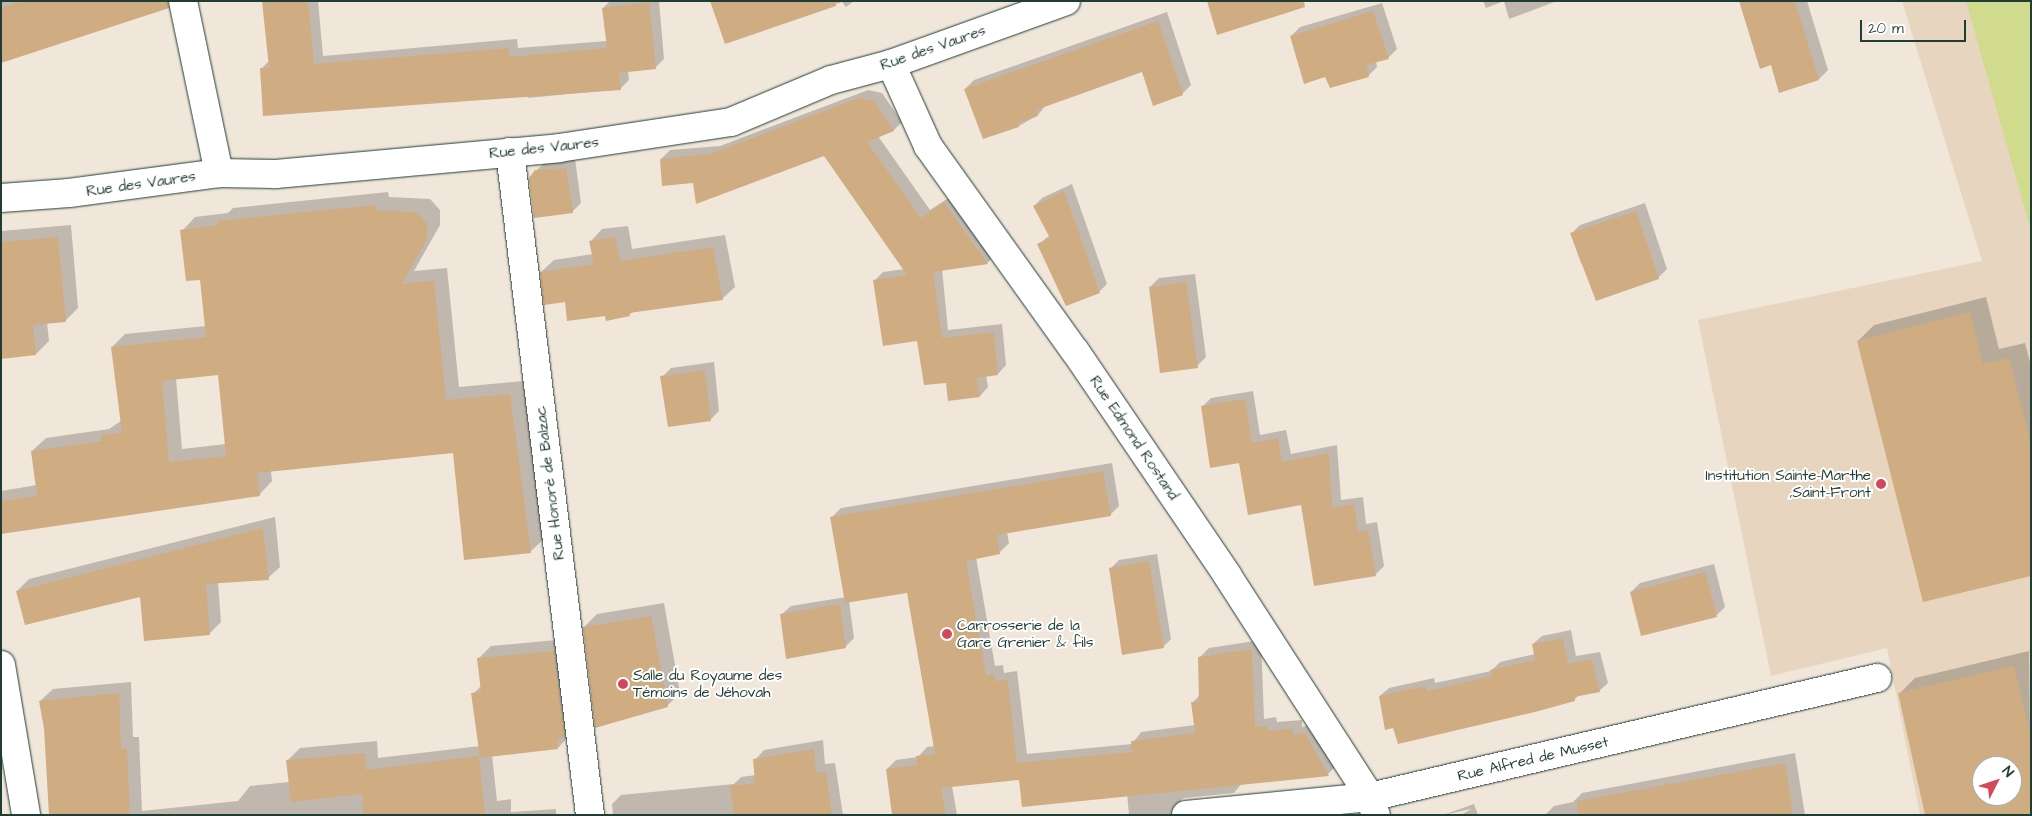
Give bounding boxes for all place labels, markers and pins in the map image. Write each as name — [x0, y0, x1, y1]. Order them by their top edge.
place label: Institution Sainte-Marthe ,Saint-Front — [1706, 466, 1871, 501]
marker: Institution Sainte-Marthe ,Saint-Front — [1875, 478, 1887, 490]
place label: Carrosserie de la Gare Grenier & fils — [957, 616, 1093, 651]
marker: Carrosserie de la Gare Grenier & fils — [941, 628, 953, 640]
place label: Salle du Royaume des Témoins de Jéhovah — [633, 666, 782, 701]
marker: Salle du Royaume des Témoins de Jéhovah — [617, 678, 629, 690]

